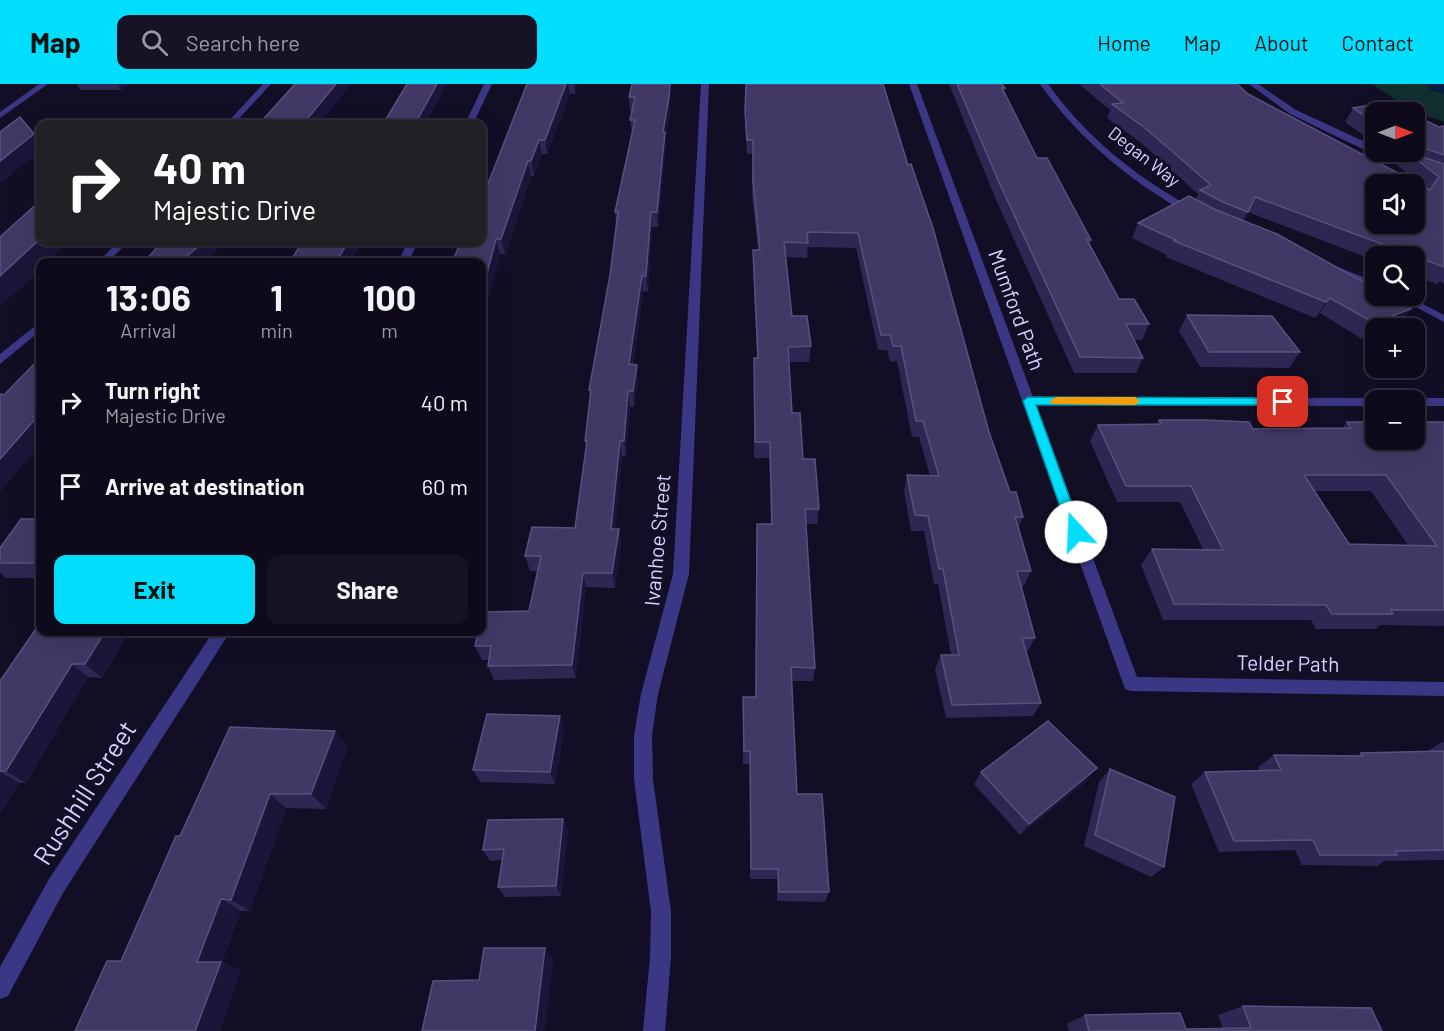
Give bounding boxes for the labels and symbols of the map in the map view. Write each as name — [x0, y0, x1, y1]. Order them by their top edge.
north arrow — [1365, 102, 1425, 162]
street label: Degan Way — [1104, 121, 1185, 191]
street label: Mumford Path — [984, 246, 1051, 373]
pin — [1257, 376, 1308, 427]
street label: Ivanhoe Street — [638, 473, 675, 607]
position arrow — [1044, 500, 1108, 564]
street label: Telder Path — [1236, 649, 1340, 676]
street label: Rushhill Street — [26, 714, 142, 870]

